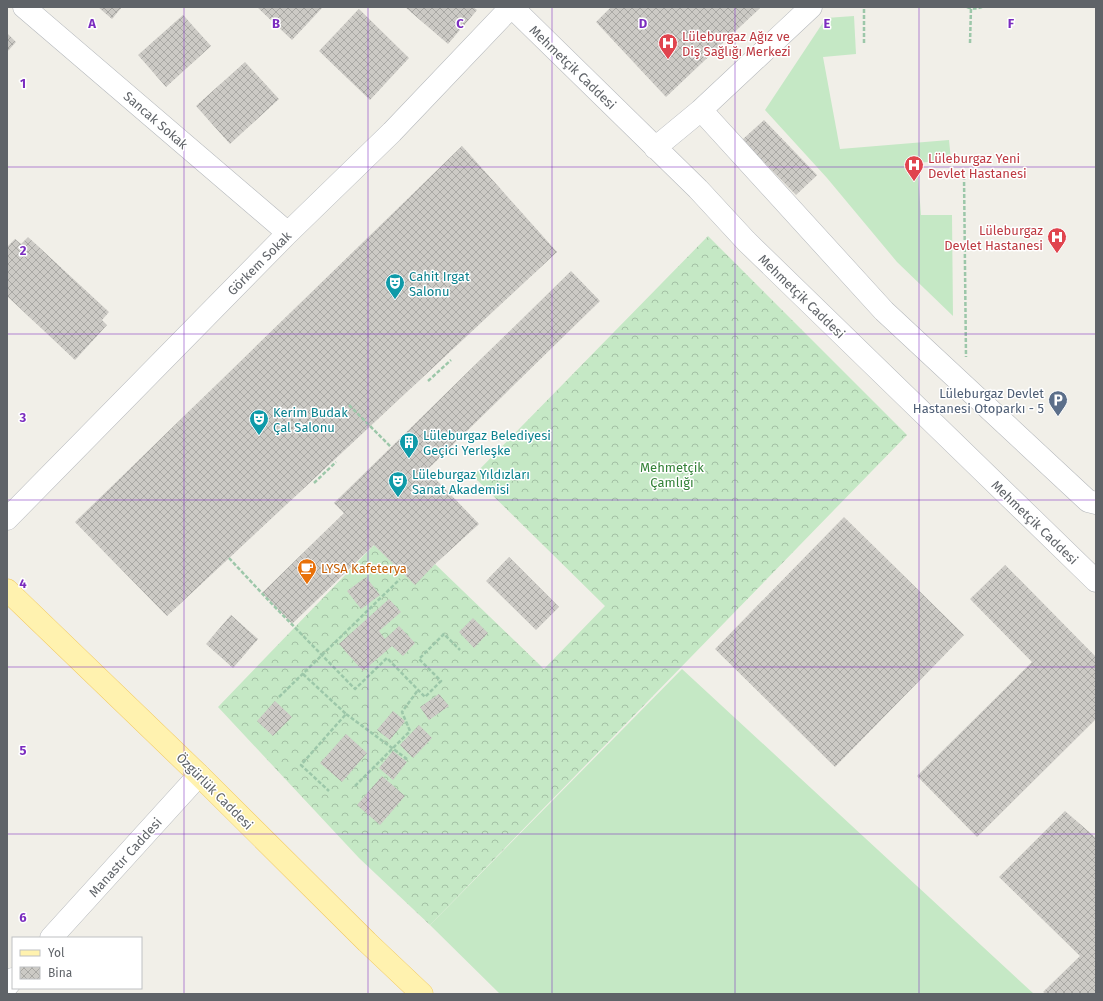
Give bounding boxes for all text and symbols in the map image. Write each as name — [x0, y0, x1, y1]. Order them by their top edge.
text: A — [87, 16, 96, 31]
text: B — [272, 16, 280, 31]
text: C — [456, 16, 464, 31]
text: D — [639, 16, 648, 31]
text: E — [824, 16, 831, 31]
text: F — [1008, 16, 1015, 31]
street label: Mehmetçik Caddesi — [526, 22, 619, 112]
place label: Lüleburgaz Ağız ve Diş Sağlığı Merkezi — [682, 29, 791, 59]
hospital icon: Lüleburgaz Ağız ve Diş Sağlığı Merkezi — [657, 32, 679, 60]
text: 1 — [20, 76, 26, 91]
street label: Sancak Sokak — [121, 89, 191, 152]
place label: Lüleburgaz Yeni Devlet Hastanesi — [928, 151, 1027, 181]
hospital icon: Lüleburgaz Yeni Devlet Hastanesi — [903, 154, 925, 182]
place label: Lüleburgaz Devlet Hastanesi — [944, 223, 1043, 253]
hospital icon: Lüleburgaz Devlet Hastanesi — [1046, 226, 1068, 254]
street label: Görkem Sokak — [224, 228, 295, 298]
text: 2 — [20, 243, 27, 258]
street label: Mehmetçik Caddesi — [755, 251, 848, 341]
place label: Cahit Irgat Salonu — [409, 269, 470, 299]
theatre icon: Cahit Irgat Salonu — [384, 272, 406, 300]
place label: Lüleburgaz Devlet Hastanesi Otoparkı - 5 — [913, 386, 1044, 416]
parking icon: Lüleburgaz Devlet Hastanesi Otoparkı - 5 — [1047, 389, 1069, 417]
place label: Kerim Budak Çal Salonu — [273, 405, 348, 435]
theatre icon: Kerim Budak Çal Salonu — [248, 408, 270, 436]
text: 3 — [19, 410, 27, 425]
place label: Lüleburgaz Belediyesi Geçici Yerleşke — [423, 428, 551, 458]
building icon: Lüleburgaz Belediyesi Geçici Yerleşke — [398, 431, 420, 459]
park label: Mehmetçik Çamlığı — [640, 460, 704, 490]
place label: Lüleburgaz Yıldızları Sanat Akademisi — [412, 467, 530, 497]
theatre icon: Lüleburgaz Yıldızları Sanat Akademisi — [387, 470, 409, 498]
street label: Mehmetçik Caddesi — [988, 477, 1081, 567]
cafe icon: LYSA Kafeterya — [296, 557, 318, 585]
place label: LYSA Kafeterya — [321, 561, 407, 576]
text: 4 — [19, 576, 27, 591]
text: 5 — [20, 743, 27, 758]
street label: Özgürlük Caddesi — [173, 749, 257, 833]
street label: Manastır Caddesi — [86, 815, 165, 900]
text: 6 — [19, 910, 27, 925]
legend — [12, 937, 142, 989]
text: Yol — [48, 946, 65, 960]
text: Bina — [48, 966, 72, 980]

